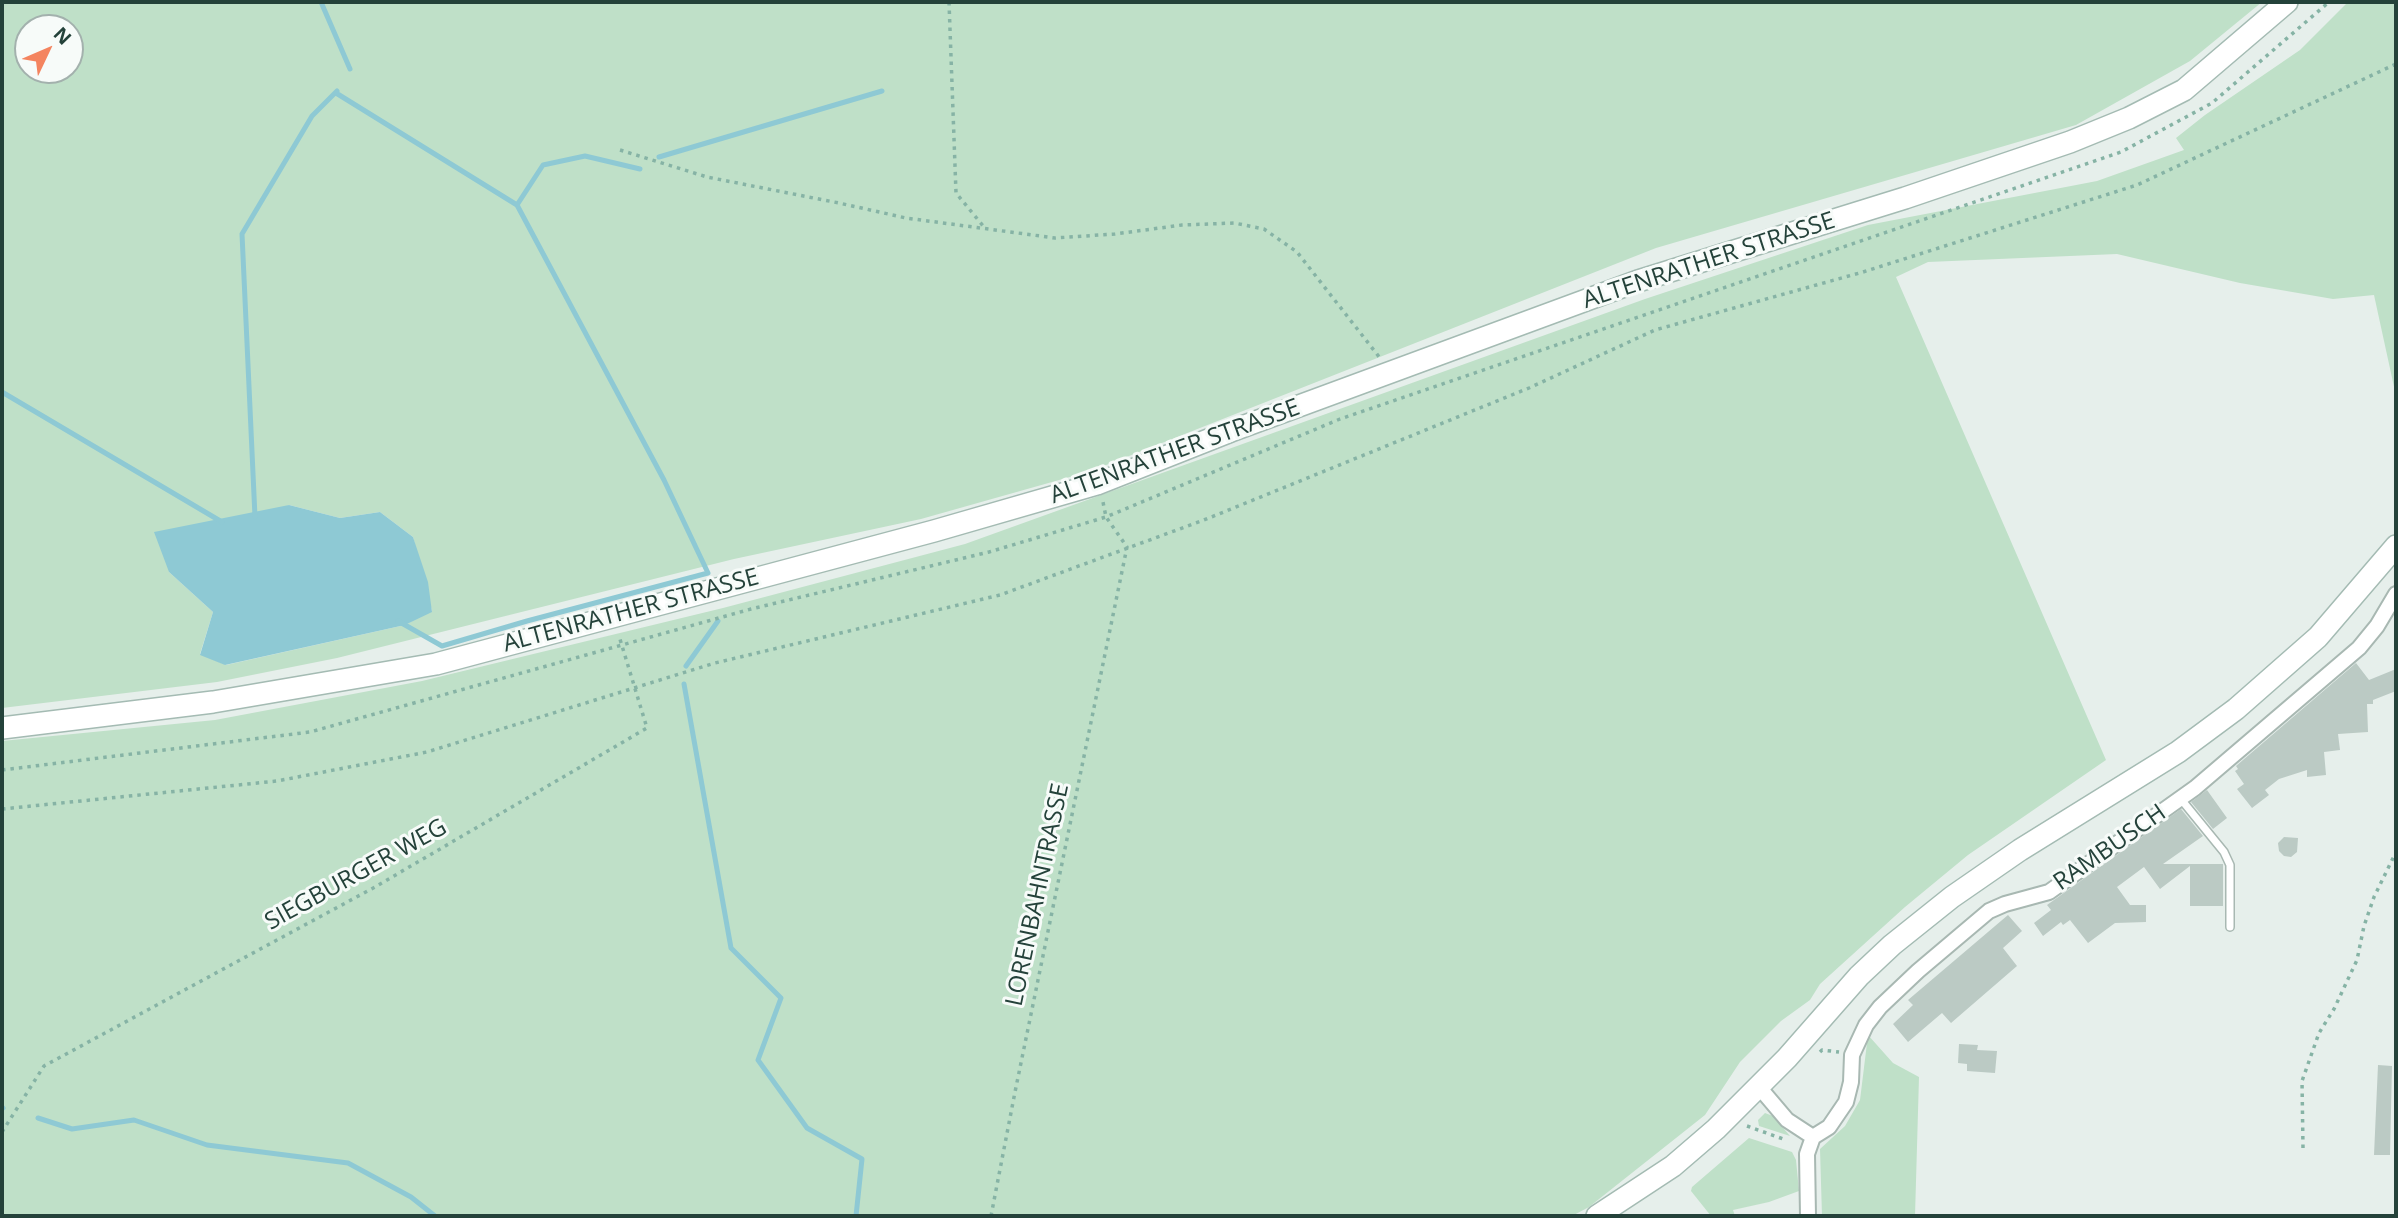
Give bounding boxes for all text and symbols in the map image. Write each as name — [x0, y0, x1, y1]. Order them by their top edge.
north arrow — [14, 14, 84, 84]
text: N — [48, 21, 77, 50]
street label: ALTENRATHER STRASSE — [1579, 207, 1839, 315]
street label: ALTENRATHER STRASSE — [1046, 393, 1304, 511]
street label: ALTENRATHER STRASSE — [500, 563, 762, 659]
street label: LORENBAHNTRASSE — [1000, 781, 1076, 1009]
street label: RAMBUSCH — [2048, 799, 2172, 897]
street label: SIEGBURGER WEG — [260, 813, 452, 937]

